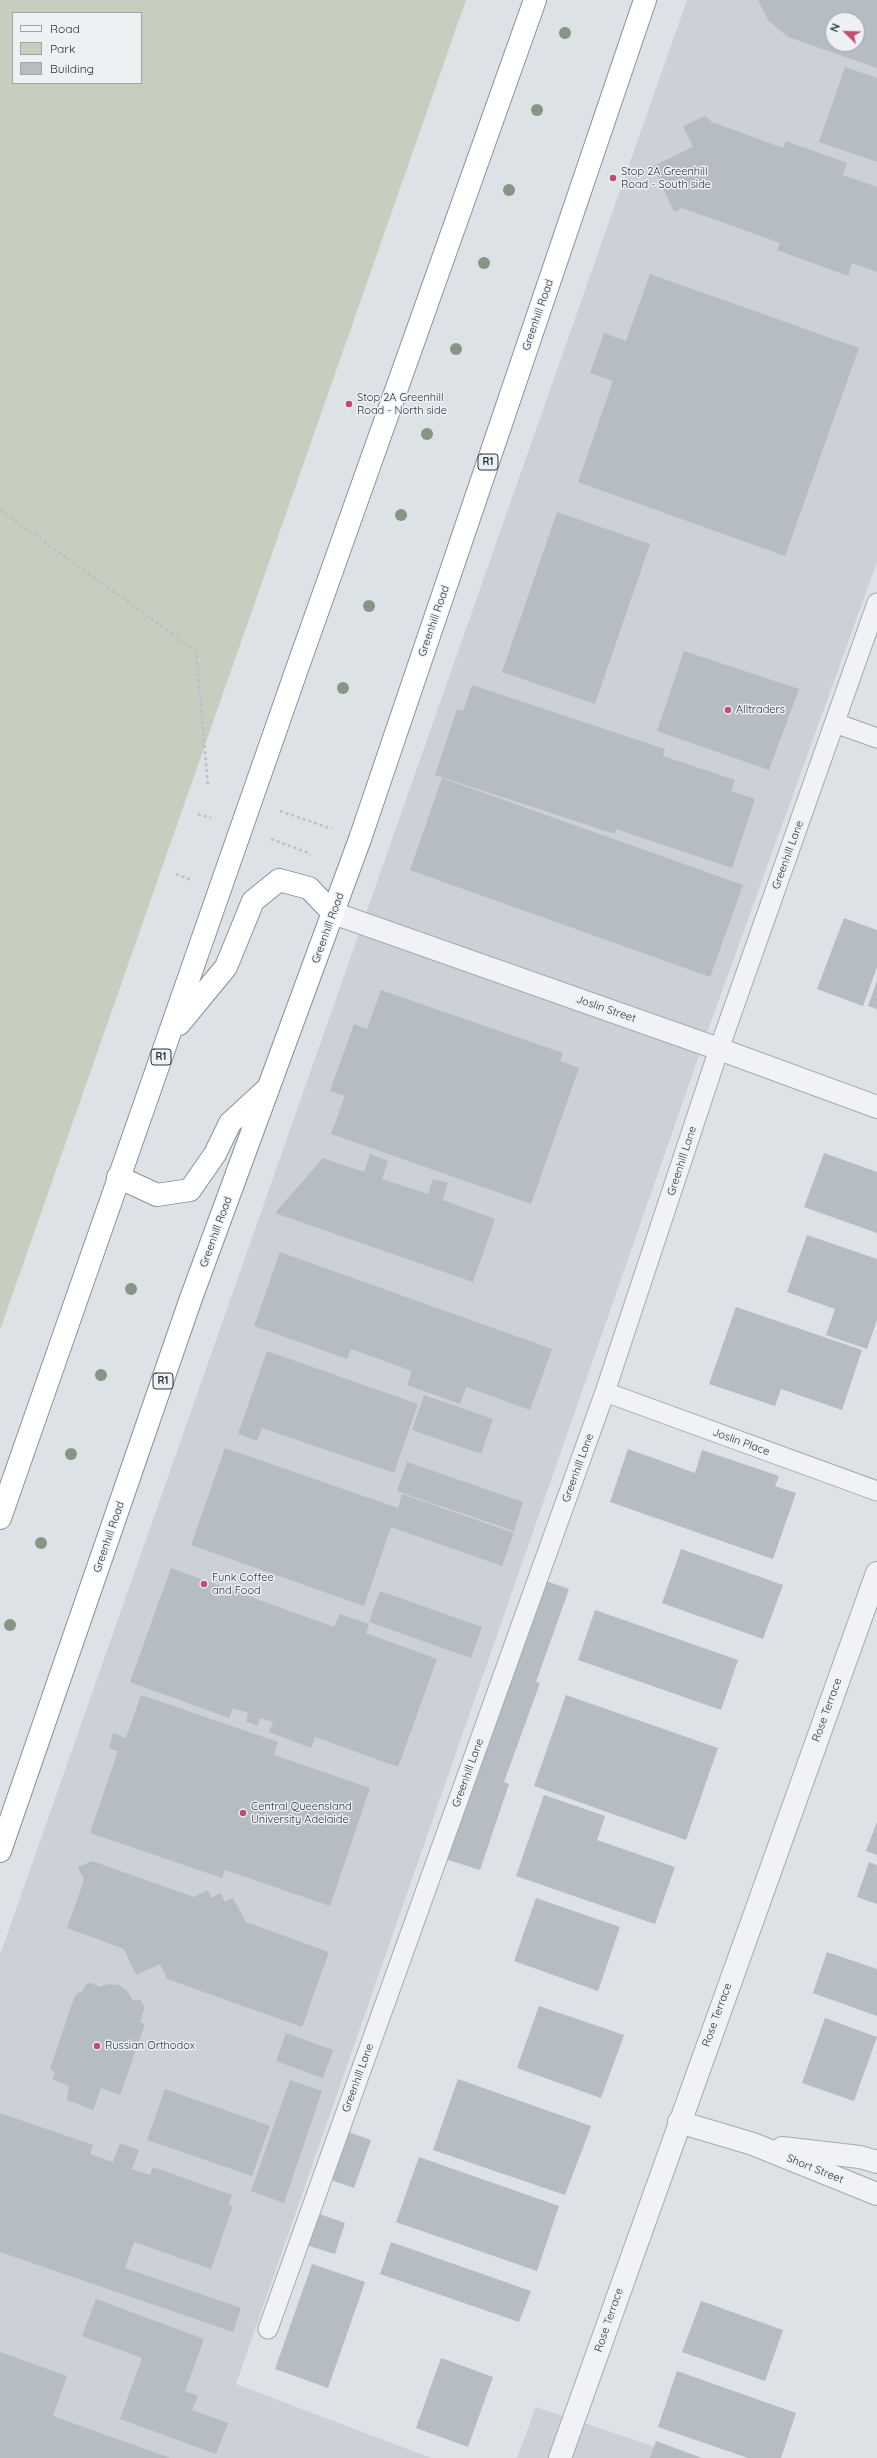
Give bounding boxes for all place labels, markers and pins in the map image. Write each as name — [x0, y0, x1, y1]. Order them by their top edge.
place label: Stop 2A Greenhill Road - South side — [621, 165, 711, 191]
marker: Stop 2A Greenhill Road - South side — [608, 173, 618, 183]
place label: Stop 2A Greenhill Road - North side — [357, 391, 447, 417]
marker: Stop 2A Greenhill Road - North side — [344, 399, 354, 409]
place label: Alltraders — [736, 703, 785, 717]
marker: Alltraders — [723, 705, 733, 715]
place label: Funk Coffee and Food — [212, 1571, 274, 1597]
marker: Funk Coffee and Food — [199, 1579, 209, 1589]
place label: Central Queensland University Adelaide — [251, 1800, 352, 1826]
marker: Central Queensland University Adelaide — [238, 1808, 248, 1818]
place label: Russian Orthodox — [105, 2039, 195, 2053]
marker: Russian Orthodox — [92, 2041, 102, 2051]

